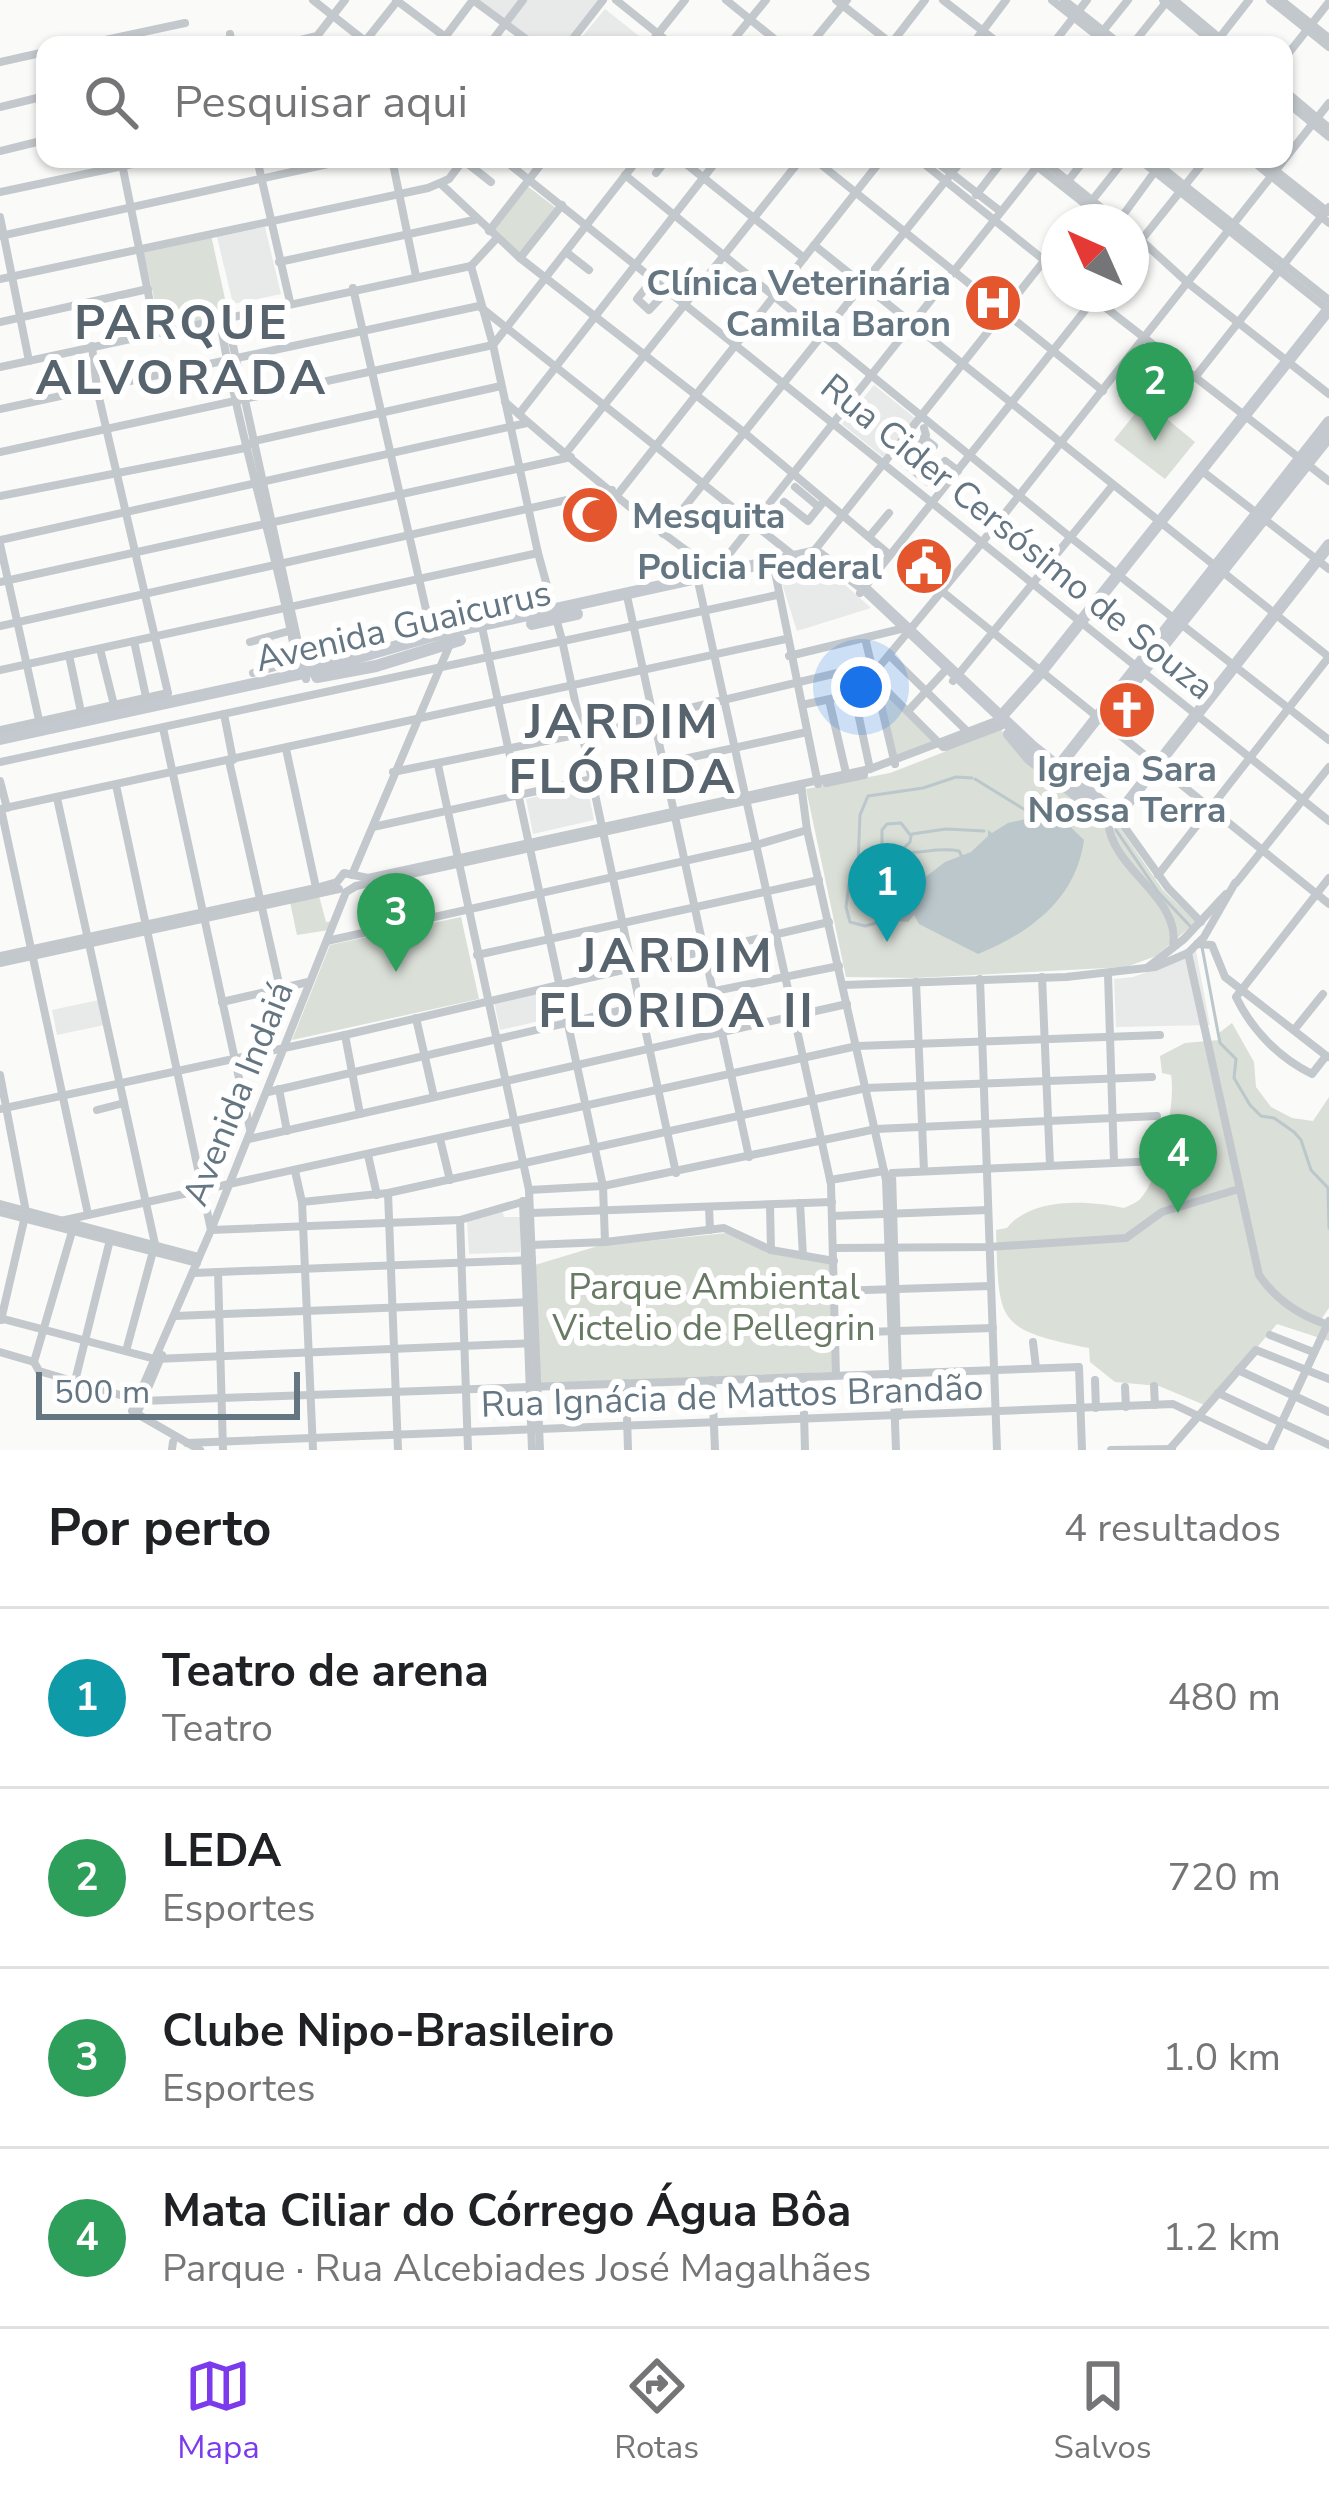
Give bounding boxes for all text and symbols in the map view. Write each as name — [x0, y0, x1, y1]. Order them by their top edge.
search box — [36, 36, 1293, 168]
icon: search — [78, 69, 144, 135]
text: Pesquisar aqui — [174, 72, 468, 133]
north arrow — [1041, 204, 1149, 312]
place label: Clínica Veterinária Camila Baron — [646, 259, 951, 349]
hospital icon: Clínica Veterinária Camila Baron — [962, 272, 1024, 334]
district label: PARQUE ALVORADA — [36, 290, 328, 411]
pin: 2 — [1116, 342, 1194, 441]
street label: Rua Cider Cersósimo de Souza — [810, 363, 1224, 711]
mosque icon: Mesquita — [559, 484, 621, 546]
place label: Mesquita — [632, 492, 785, 541]
public building icon: Policia Federal — [893, 535, 955, 597]
place label: Policia Federal — [637, 543, 883, 592]
street label: Avenida Guaicurus — [251, 569, 556, 684]
your location — [831, 657, 891, 717]
church icon: Igreja Sara Nossa Terra — [1096, 679, 1158, 741]
district label: JARDIM FLÓRIDA — [509, 689, 737, 810]
place label: Igreja Sara Nossa Terra — [1027, 745, 1227, 835]
pin: 1 — [848, 843, 926, 942]
pin: 3 — [357, 873, 435, 972]
district label: JARDIM FLORIDA II — [538, 923, 816, 1044]
street label: Avenida Indaiá — [171, 974, 306, 1213]
pin: 4 — [1139, 1114, 1217, 1213]
park label: Parque Ambiental Victelio de Pellegrin — [551, 1263, 876, 1353]
street label: Rua Ignácia de Mattos Brandão — [480, 1363, 984, 1430]
scale bar — [36, 1366, 300, 1419]
text: 500 m — [54, 1370, 150, 1415]
text: Por perto — [48, 1493, 271, 1563]
text: 4 resultados — [1064, 1502, 1281, 1555]
text: Teatro de arena — [162, 1641, 489, 1702]
text: 1 — [75, 1671, 99, 1724]
text: 480 m — [1167, 1671, 1281, 1724]
text: Teatro — [162, 1702, 273, 1755]
text: LEDA — [162, 1821, 281, 1882]
text: 2 — [75, 1851, 99, 1904]
text: 720 m — [1167, 1851, 1281, 1904]
text: Esportes — [162, 1882, 316, 1935]
text: Clube Nipo-Brasileiro — [162, 2001, 614, 2062]
text: 3 — [75, 2031, 99, 2084]
text: 1.0 km — [1162, 2031, 1281, 2084]
text: Esportes — [162, 2062, 316, 2115]
text: Mata Ciliar do Córrego Água Bôa — [162, 2181, 851, 2242]
text: 4 — [75, 2211, 99, 2264]
text: 1.2 km — [1162, 2211, 1281, 2264]
text: Parque · Rua Alcebiades José Magalhães — [162, 2242, 871, 2295]
tab: Mapa — [177, 2353, 260, 2470]
tab: Rotas — [614, 2353, 699, 2470]
tab: Salvos — [1054, 2353, 1152, 2470]

